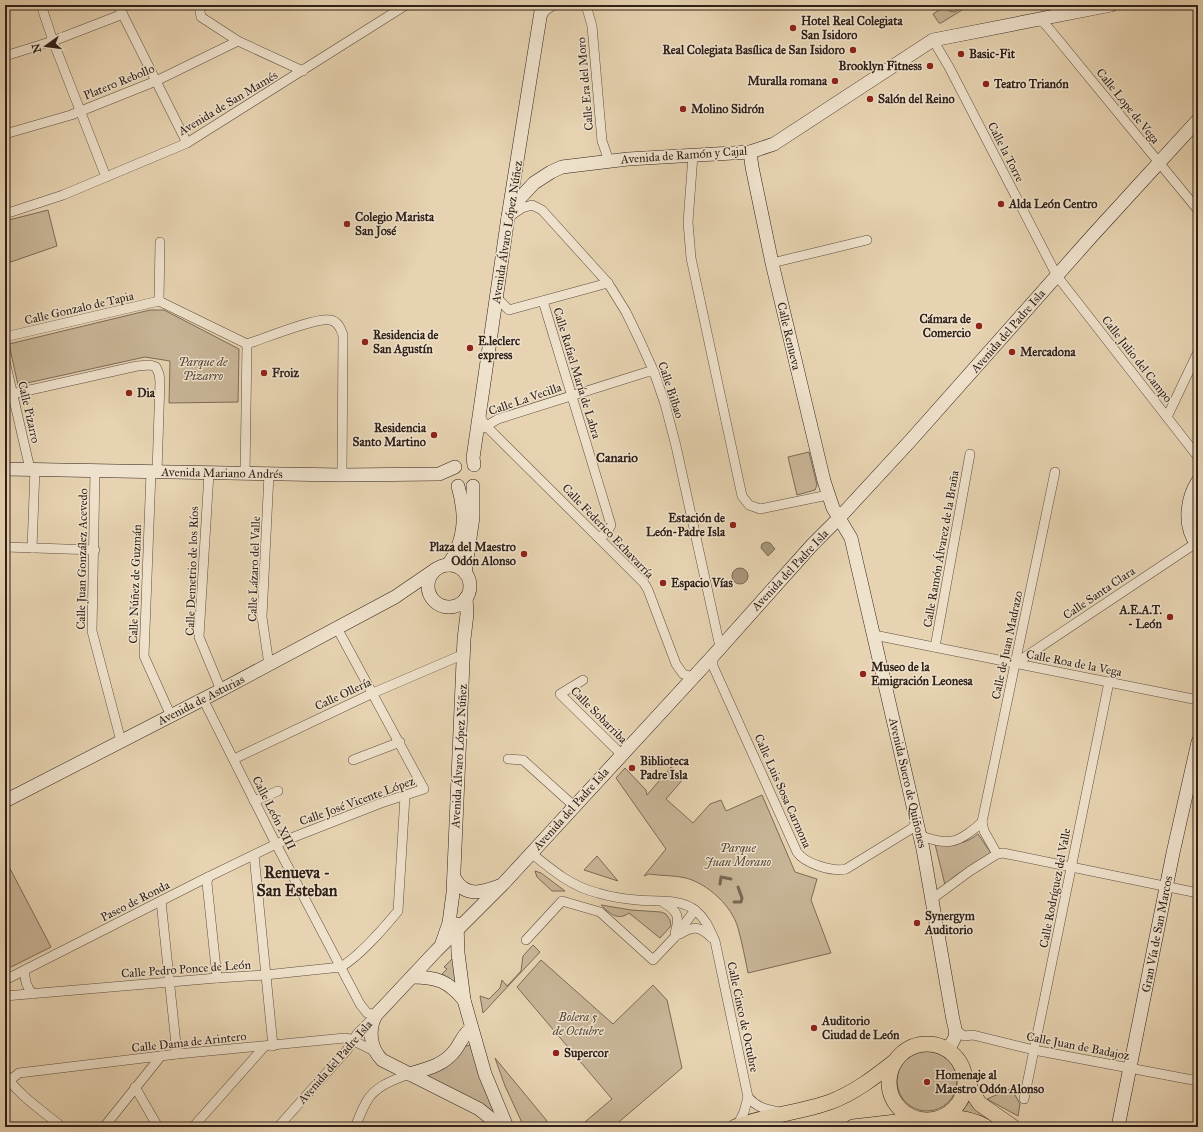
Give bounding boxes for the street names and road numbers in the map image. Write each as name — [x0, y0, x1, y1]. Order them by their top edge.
street label: Calle Era del Moro — [574, 37, 596, 131]
street label: Platero Rebollo — [81, 61, 157, 103]
street label: Calle Lope de Vega — [1093, 66, 1163, 148]
street label: Avenida de San Mamés — [175, 68, 280, 139]
street label: Calle la Torre — [985, 120, 1027, 184]
street label: Avenida de Ramón y Cajal — [619, 144, 748, 166]
street label: Avenida Álvaro López Núñez — [488, 159, 525, 305]
street label: Avenida del Padre Isla — [967, 286, 1049, 376]
street label: Calle Gonzalo de Tapia — [23, 288, 136, 327]
street label: Calle Renueva — [774, 301, 804, 372]
street label: Calle Rafael María de Labra — [550, 306, 604, 441]
street label: Calle Julio del Campo — [1098, 313, 1175, 406]
street label: Calle Bilbao — [655, 360, 687, 420]
street label: Calle Pizarro — [15, 380, 43, 444]
street label: Calle La Vecilla — [487, 380, 564, 418]
street label: Avenida Mariano Andrés — [160, 465, 283, 481]
street label: Calle Ramón Álvarez de la Braña — [919, 468, 962, 629]
street label: Calle Federico Echavarría — [559, 481, 657, 582]
street label: Calle Juan González Acevedo — [74, 488, 91, 630]
street label: Calle Demetrio de los Ríos — [183, 506, 201, 636]
street label: Calle Lázaro del Valle — [245, 516, 263, 622]
street label: Calle Núñez de Guzmán — [126, 524, 144, 644]
street label: Avenida del Padre Isla — [748, 526, 832, 614]
street label: Calle Santa Clara — [1060, 563, 1138, 622]
street label: Calle de Juan Madrazo — [989, 589, 1026, 701]
street label: Calle Roa de la Vega — [1025, 647, 1124, 680]
street label: Avenida de Asturias — [154, 672, 247, 728]
street label: Calle Ollería — [313, 674, 374, 713]
street label: Avenida Álvaro López Núñez — [447, 683, 470, 829]
street label: Calle Sobarriba — [568, 684, 631, 747]
street label: Avenida Suero de Quiñones — [886, 715, 930, 850]
street label: Calle Luis Sosa Carmona — [752, 732, 815, 851]
street label: Avenida del Padre Isla — [530, 764, 612, 854]
street label: Calle José Vicente López — [298, 773, 417, 829]
street label: Calle León XIII — [249, 774, 299, 852]
street label: Calle Rodríguez del Valle — [1037, 827, 1074, 949]
street label: Gran Vía de San Marcos — [1139, 875, 1175, 993]
street label: Paseo de Ronda — [98, 877, 173, 924]
street label: Calle Pedro Ponce de León — [121, 957, 252, 981]
street label: Calle Cinco de Octubre — [724, 960, 762, 1074]
street label: Avenida del Padre Isla — [294, 1017, 376, 1107]
street label: Calle Dama de Arintero — [131, 1029, 247, 1055]
street label: Calle Juan de Badajoz — [1025, 1029, 1131, 1064]

